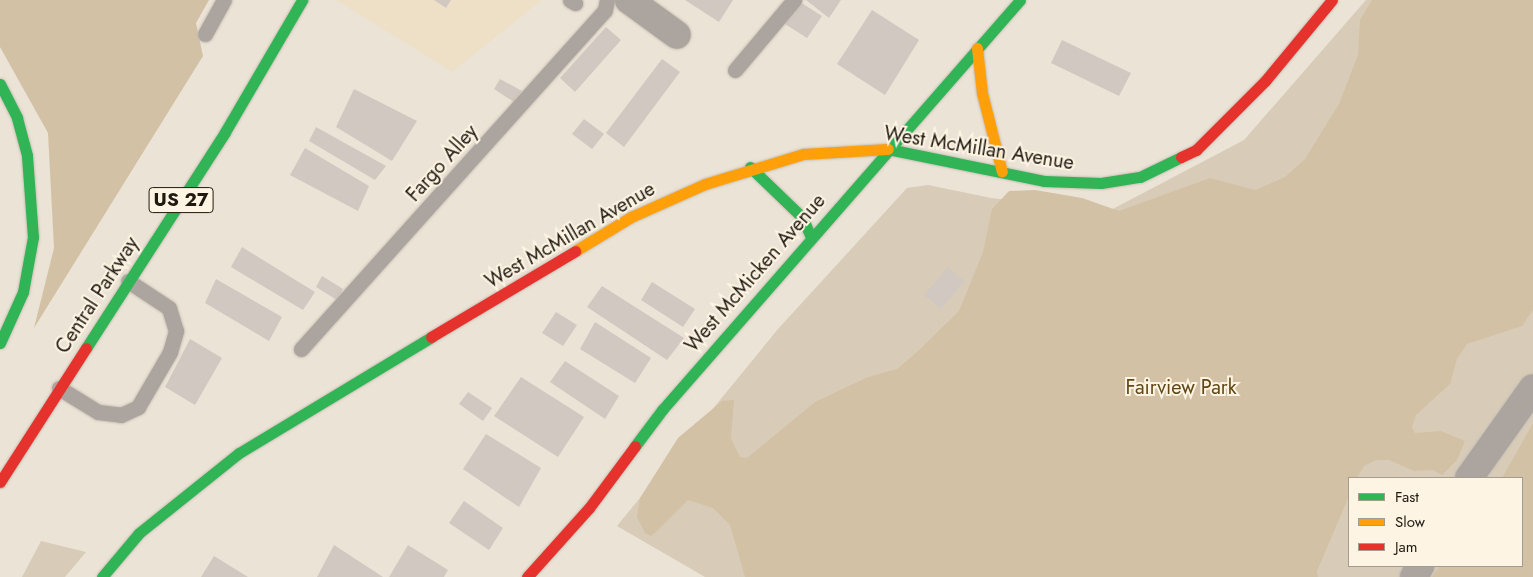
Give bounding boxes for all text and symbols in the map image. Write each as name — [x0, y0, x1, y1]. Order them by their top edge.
street label: Fargo Alley — [401, 120, 483, 206]
street label: West McMillan Avenue — [882, 121, 1076, 175]
street label: West McMillan Avenue — [481, 177, 659, 293]
road number: US 27 — [148, 184, 214, 216]
street label: West McMicken Avenue — [680, 189, 830, 357]
street label: Central Parkway — [50, 232, 144, 358]
park label: Fairview Park — [1126, 375, 1236, 399]
legend — [1348, 477, 1523, 567]
text: Fast — [1395, 486, 1419, 508]
text: Slow — [1395, 511, 1425, 533]
text: Jam — [1395, 536, 1418, 558]

